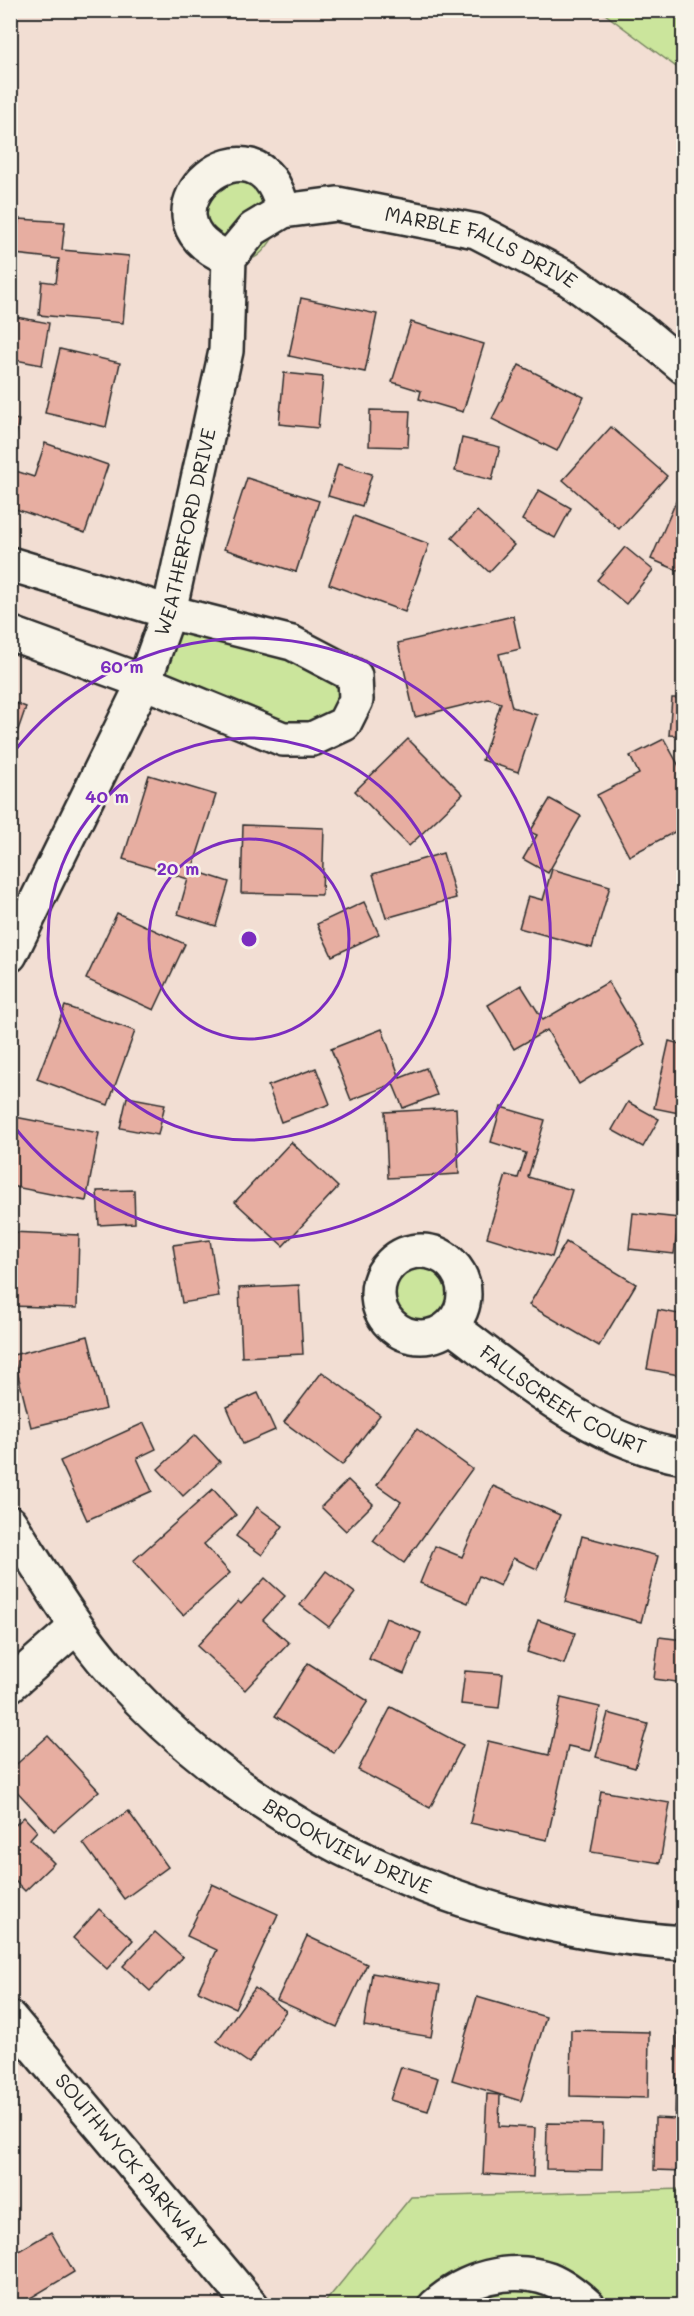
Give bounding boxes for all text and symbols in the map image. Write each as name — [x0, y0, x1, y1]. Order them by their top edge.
street label: MARBLE FALLS DRIVE — [383, 200, 583, 293]
street label: WEATHERFORD DRIVE — [148, 426, 221, 639]
text: 60 m — [100, 654, 144, 678]
text: 40 m — [85, 784, 129, 808]
text: 20 m — [157, 856, 199, 880]
centre of rings — [239, 929, 259, 949]
street label: FALLSCREEK COURT — [475, 1338, 650, 1459]
street label: BROOKVIEW DRIVE — [259, 1792, 436, 1899]
street label: SOUTHWYCK PARKWAY — [50, 2067, 213, 2255]

